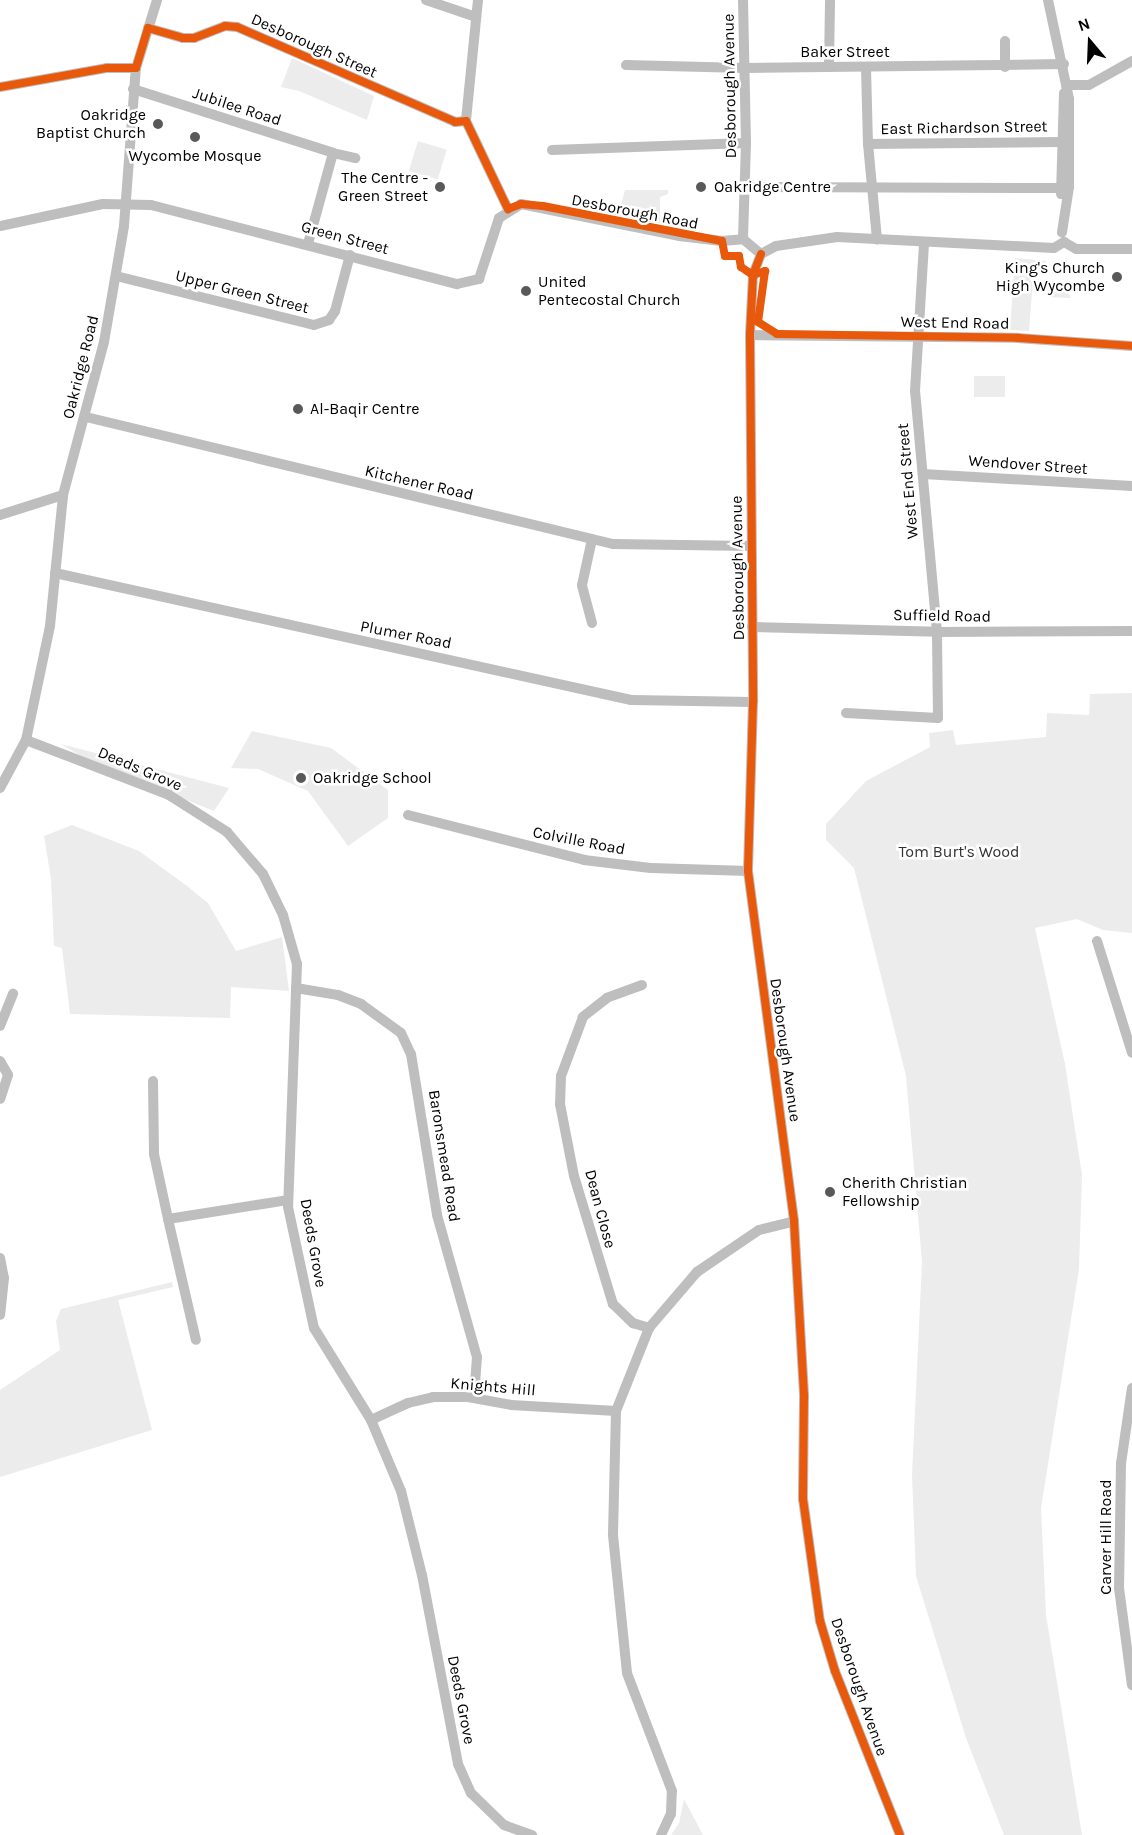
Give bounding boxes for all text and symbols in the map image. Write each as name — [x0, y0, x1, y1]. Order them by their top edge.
street label: Desborough Street — [248, 10, 380, 82]
north arrow — [1060, 12, 1120, 72]
street label: Desborough Avenue — [719, 13, 741, 159]
text: N — [1075, 14, 1092, 35]
street label: Baker Street — [800, 42, 890, 62]
street label: Jubilee Road — [190, 84, 284, 130]
place label: Oakridge Baptist Church — [36, 105, 146, 143]
marker: Oakridge Baptist Church — [151, 117, 165, 131]
street label: East Richardson Street — [880, 117, 1048, 139]
marker: Wycombe Mosque — [188, 130, 202, 144]
place label: Wycombe Mosque — [128, 146, 262, 166]
place label: The Centre - Green Street — [338, 168, 428, 206]
place label: Oakridge Centre — [714, 177, 831, 197]
marker: Oakridge Centre — [692, 178, 710, 196]
marker: The Centre - Green Street — [433, 180, 447, 194]
street label: Desborough Road — [570, 190, 700, 234]
street label: Green Street — [299, 217, 391, 259]
place label: King's Church High Wycombe — [996, 258, 1105, 296]
street label: Upper Green Street — [173, 266, 311, 318]
marker: King's Church High Wycombe — [1110, 270, 1124, 284]
place label: United Pentecostal Church — [538, 272, 680, 310]
marker: United Pentecostal Church — [519, 284, 533, 298]
street label: West End Road — [900, 312, 1010, 334]
street label: Oakridge Road — [59, 313, 103, 421]
place label: Al-Baqir Centre — [310, 399, 419, 419]
marker: Al-Baqir Centre — [291, 402, 305, 416]
street label: West End Street — [893, 422, 923, 540]
street label: Wendover Street — [968, 451, 1088, 479]
street label: Kitchener Road — [363, 461, 475, 505]
street label: Desborough Avenue — [727, 495, 749, 641]
street label: Suffield Road — [893, 606, 991, 626]
street label: Plumer Road — [359, 617, 453, 653]
street label: Deeds Grove — [95, 743, 185, 795]
place label: Oakridge School — [313, 768, 432, 788]
marker: Oakridge School — [294, 771, 308, 785]
street label: Colville Road — [531, 823, 627, 859]
park label: Tom Burt's Wood — [899, 842, 1019, 862]
street label: Desborough Avenue — [765, 977, 805, 1123]
street label: Baronsmead Road — [424, 1089, 464, 1223]
street label: Dean Close — [580, 1168, 620, 1250]
place label: Cherith Christian Fellowship — [842, 1173, 967, 1211]
marker: Cherith Christian Fellowship — [823, 1185, 837, 1199]
street label: Deeds Grove — [296, 1197, 330, 1289]
street label: Knights Hill — [450, 1374, 536, 1400]
street label: Carver Hill Road — [1096, 1479, 1116, 1595]
street label: Desborough Avenue — [826, 1615, 892, 1759]
street label: Deeds Grove — [443, 1654, 479, 1746]

